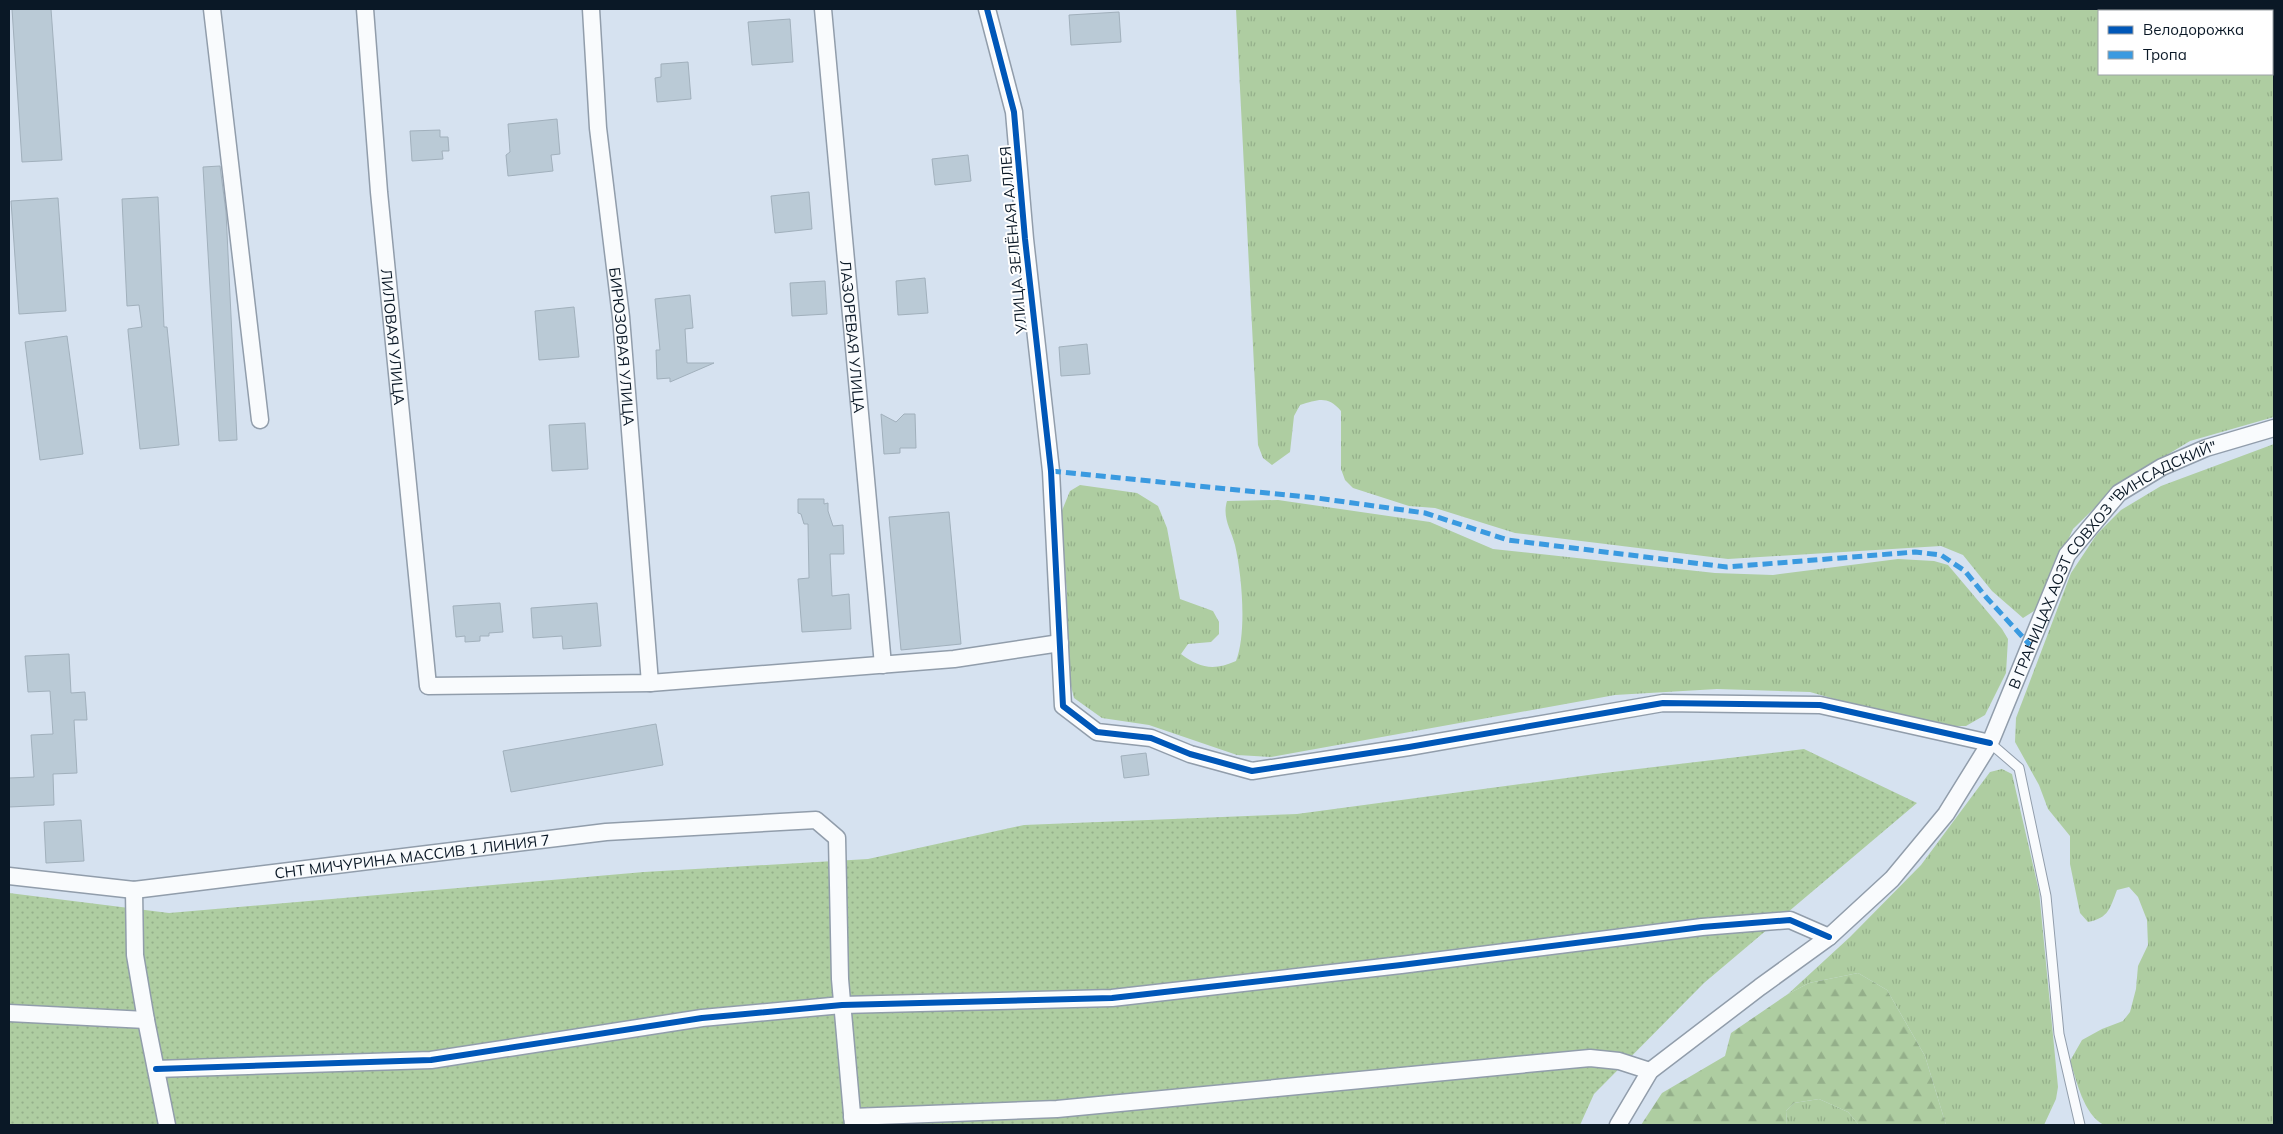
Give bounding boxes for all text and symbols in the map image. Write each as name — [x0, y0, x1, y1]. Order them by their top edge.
legend — [2098, 10, 2273, 75]
text: Велодорожка — [2143, 20, 2244, 39]
text: Тропа — [2143, 45, 2187, 64]
street label: УЛИЦА ЗЕЛЁНАЯ АЛЛЕЯ — [995, 145, 1031, 336]
street label: ЛАЗОРЕВАЯ УЛИЦА — [837, 259, 869, 414]
street label: БИРЮЗОВАЯ УЛИЦА — [606, 266, 639, 426]
street label: ЛИЛОВАЯ УЛИЦА — [377, 268, 410, 406]
street label: В ГРАНИЦАХ АОЗТ СОВХОЗ "ВИНСАДСКИЙ" — [2004, 436, 2219, 692]
street label: СНТ МИЧУРИНА МАССИВ 1 ЛИНИЯ 7 — [273, 829, 551, 882]

